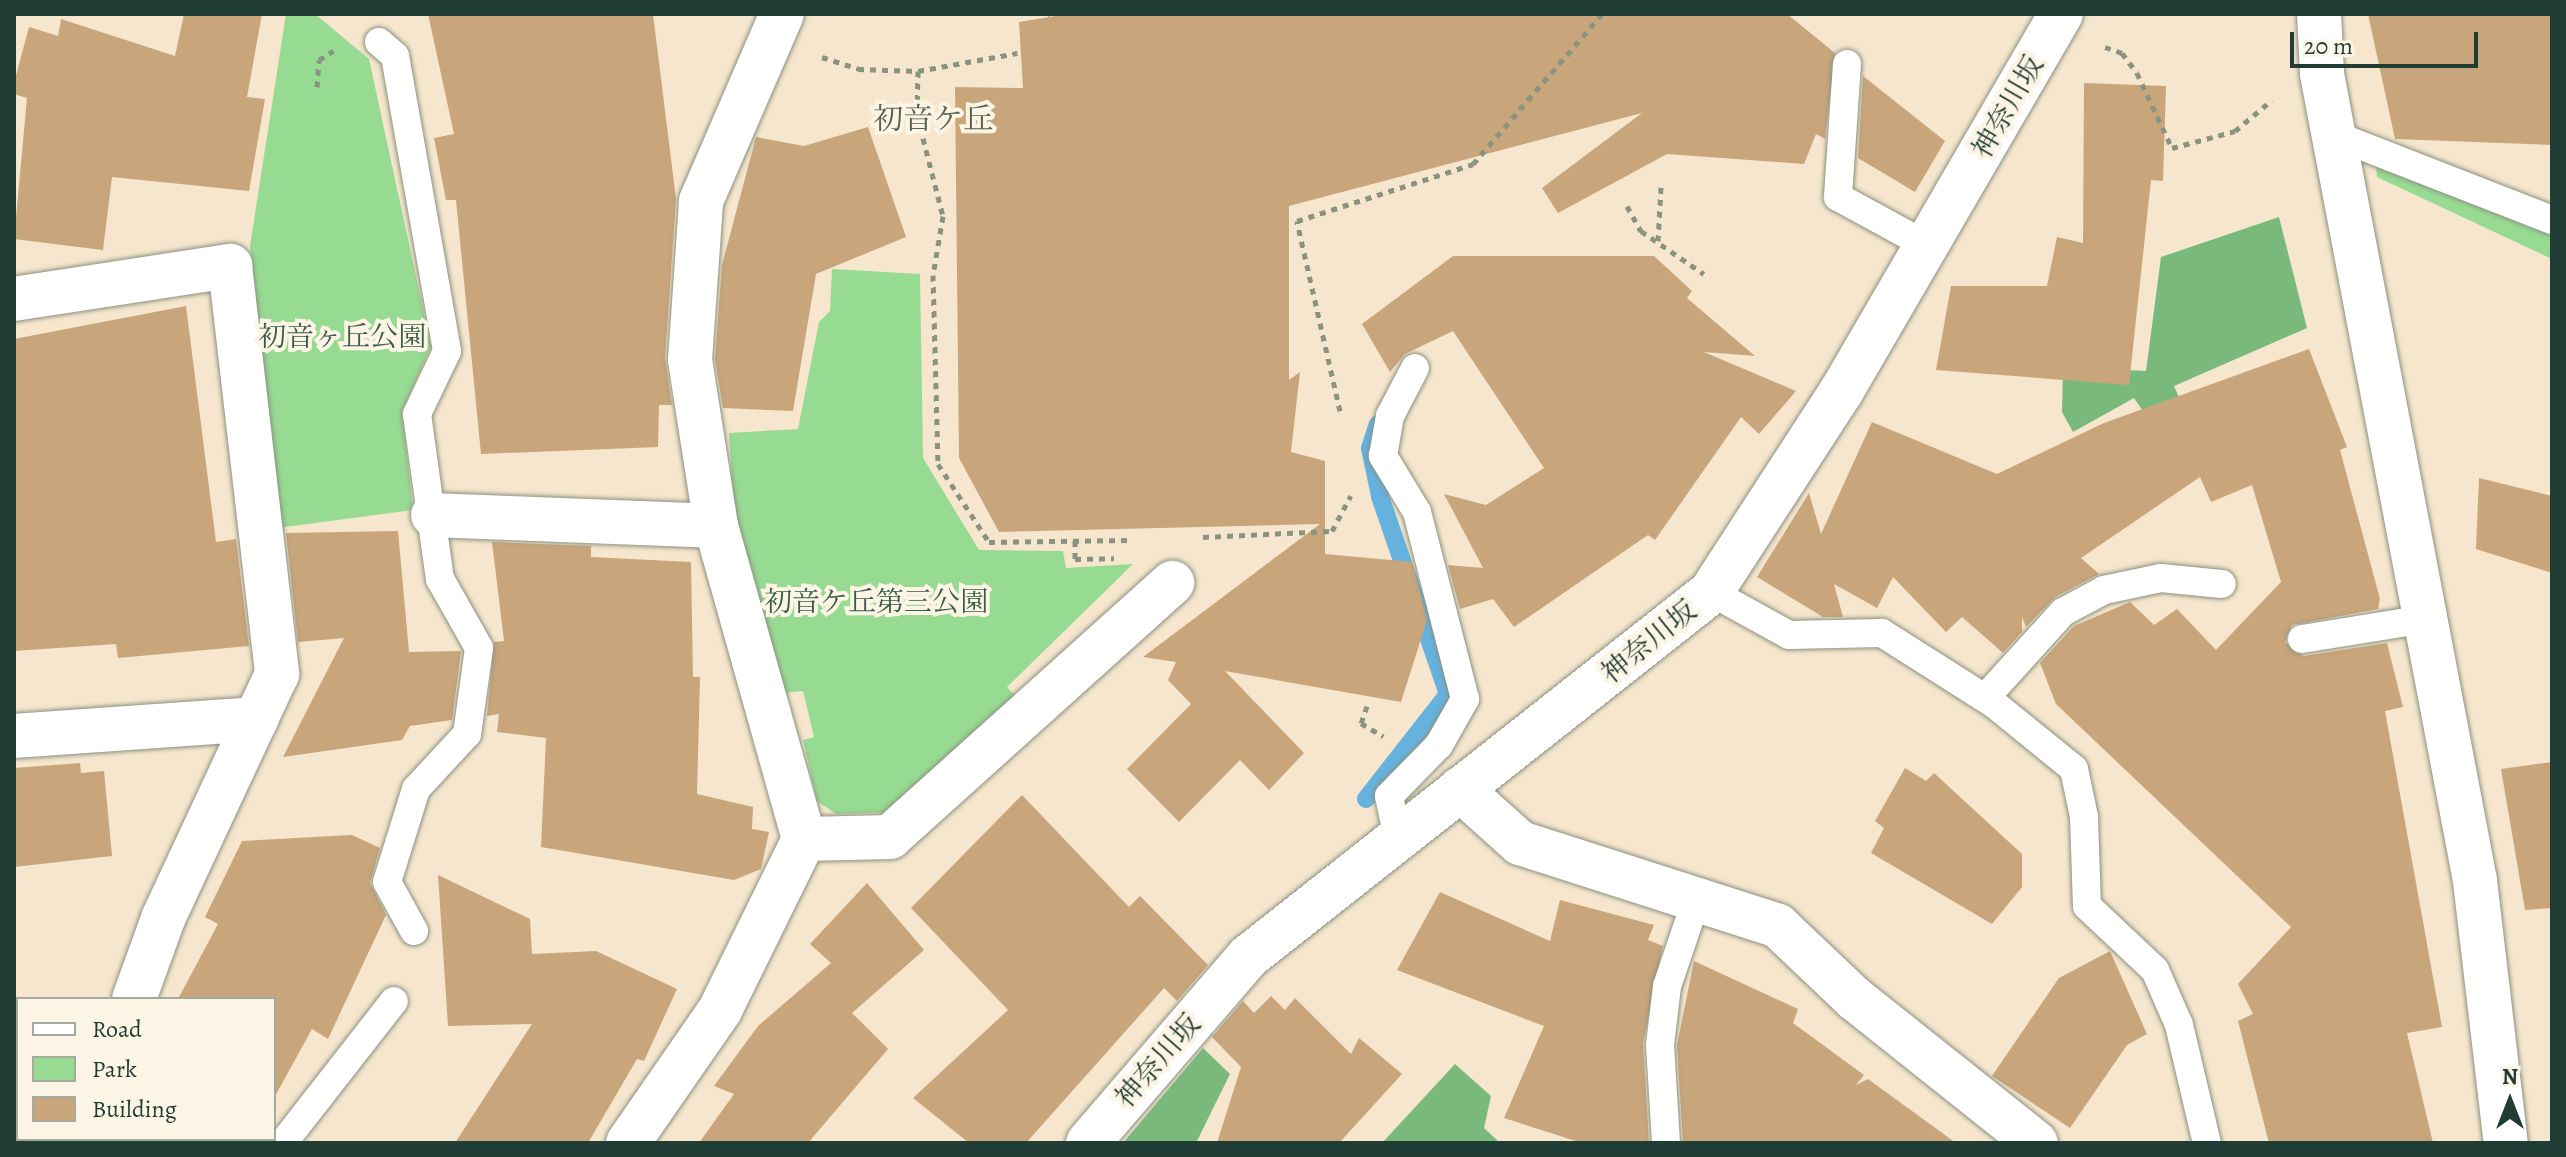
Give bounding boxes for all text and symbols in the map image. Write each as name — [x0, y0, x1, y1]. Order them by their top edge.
scale bar — [2294, 16, 2482, 66]
text: 20 m — [2304, 30, 2353, 62]
street label: 神奈川坂 — [1965, 50, 2051, 164]
district label: 初音ケ丘 — [873, 101, 993, 137]
park label: 初音ヶ丘公園 — [258, 320, 426, 354]
park label: 初音ケ丘第三公園 — [764, 585, 988, 619]
street label: 神奈川坂 — [1595, 594, 1703, 690]
legend — [16, 997, 276, 1141]
street label: 神奈川坂 — [1109, 1008, 1207, 1114]
text: Road — [92, 1013, 142, 1045]
text: Park — [92, 1053, 137, 1085]
north arrow — [2470, 1061, 2550, 1141]
text: N — [2502, 1062, 2518, 1092]
text: Building — [92, 1093, 177, 1125]

